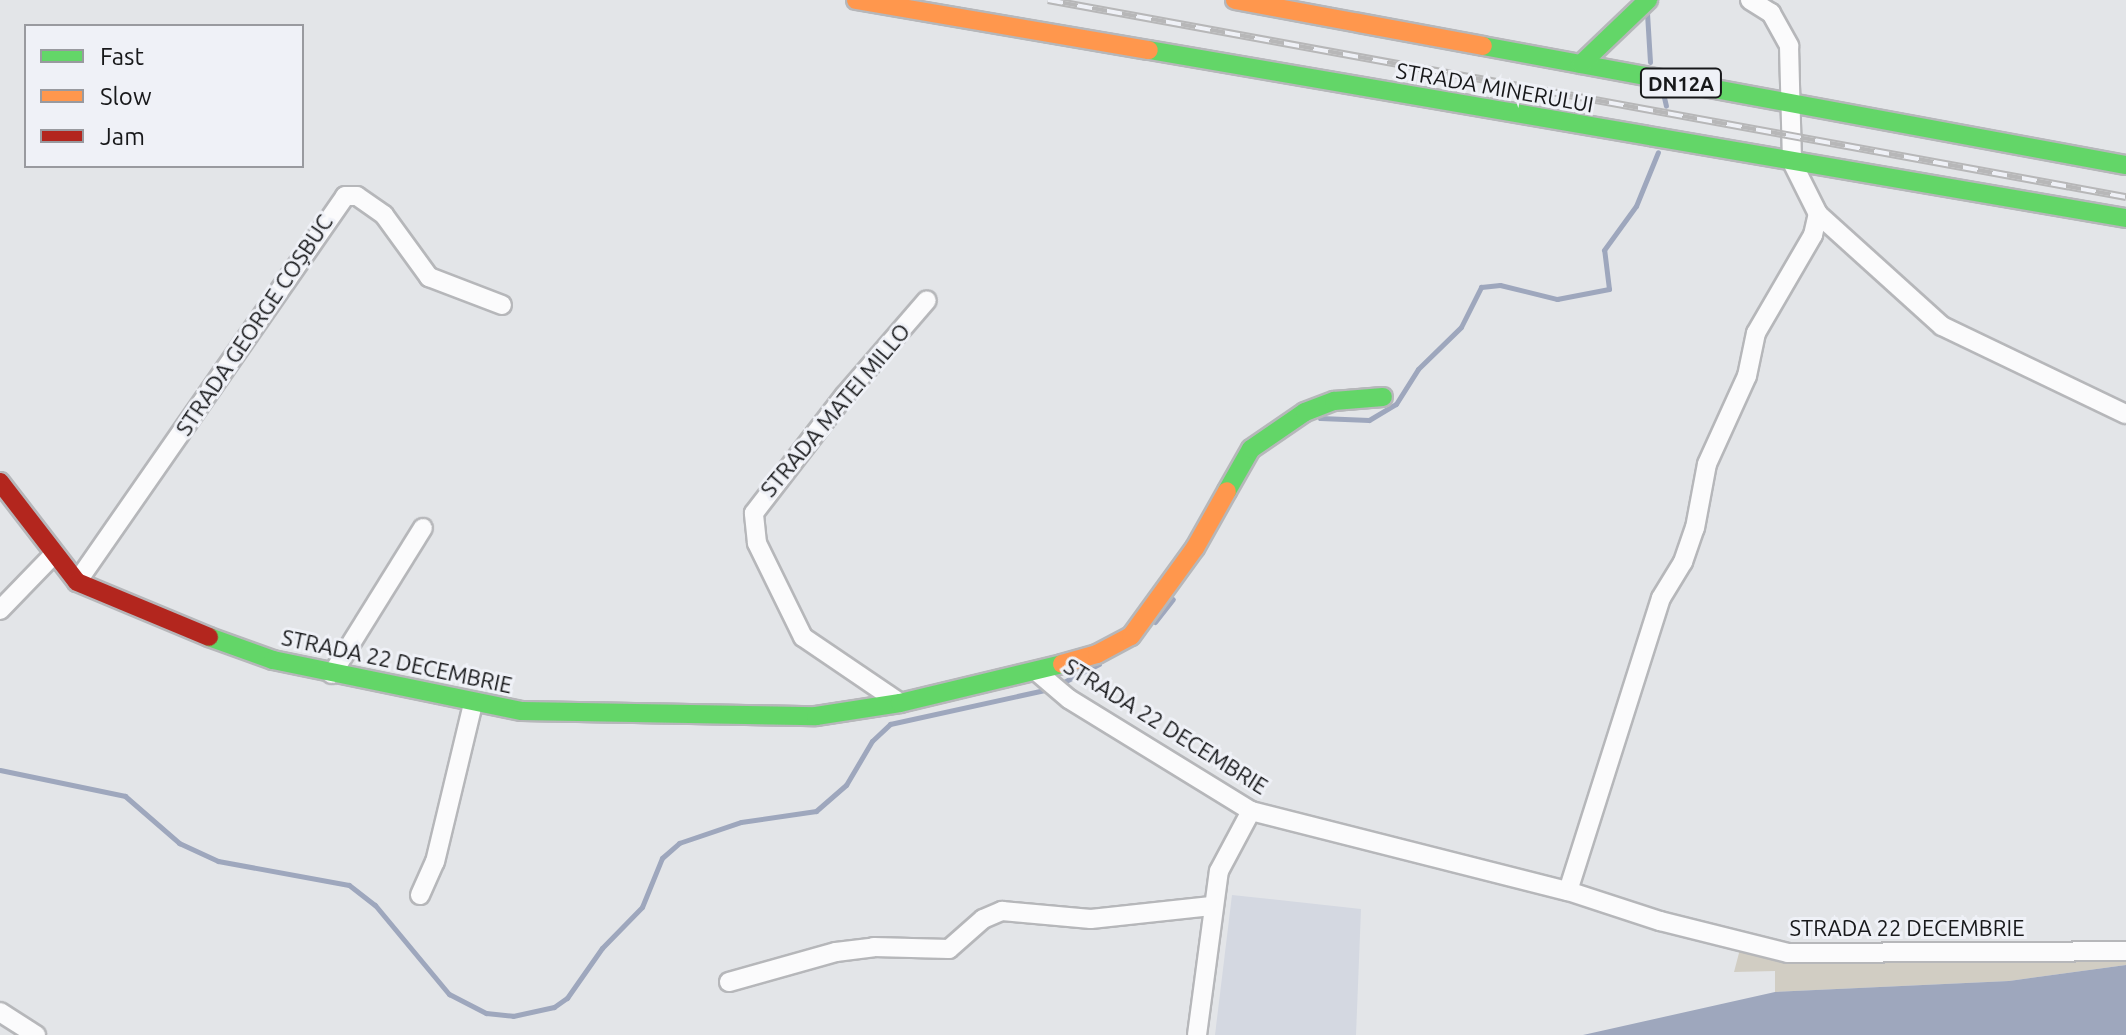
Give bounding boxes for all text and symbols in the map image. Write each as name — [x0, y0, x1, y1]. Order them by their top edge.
legend — [24, 24, 304, 168]
text: Fast — [100, 43, 144, 70]
street label: STRADA MINERULUI — [1394, 57, 1596, 117]
road number: DN12A — [1639, 67, 1723, 99]
text: Slow — [100, 83, 152, 110]
text: Jam — [100, 123, 145, 150]
street label: STRADA GEORGE COȘBUC — [170, 210, 338, 440]
street label: STRADA MATEI MILLO — [755, 318, 915, 502]
street label: STRADA 22 DECEMBRIE — [279, 624, 515, 698]
street label: STRADA 22 DECEMBRIE — [1059, 653, 1273, 799]
street label: STRADA 22 DECEMBRIE — [1789, 915, 2025, 941]

